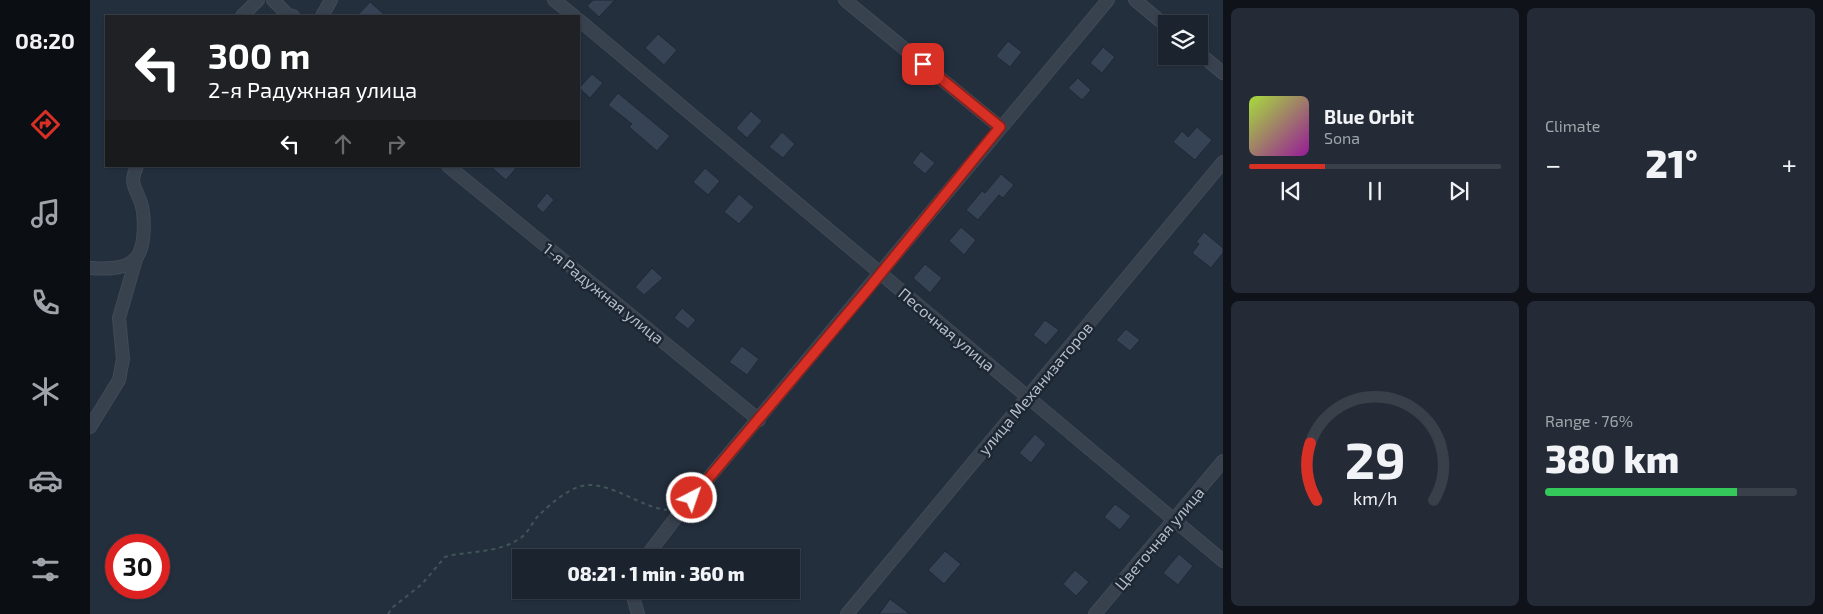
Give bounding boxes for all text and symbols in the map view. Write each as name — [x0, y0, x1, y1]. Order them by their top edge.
map controls — [1158, 15, 1208, 65]
button: layers — [1158, 15, 1208, 65]
text: 08:20 — [15, 27, 75, 53]
text: 300 m — [208, 34, 310, 76]
icon: left — [125, 35, 190, 100]
pin — [902, 43, 944, 85]
icon: arrive — [909, 50, 937, 78]
text: 2-я Радужная улица — [208, 76, 417, 102]
text: Blue Orbit — [1324, 105, 1414, 128]
icon: directions — [28, 107, 63, 142]
text: Climate — [1545, 116, 1600, 135]
text: Sona — [1324, 128, 1360, 147]
icon: left — [276, 130, 304, 158]
icon: ahead — [329, 130, 357, 158]
icon: right — [382, 130, 410, 158]
text: 21° — [1645, 140, 1698, 186]
text: − — [1545, 147, 1561, 181]
text: + — [1782, 147, 1797, 181]
icon: previous — [1277, 177, 1305, 205]
icon: pause — [1361, 177, 1389, 205]
icon: next — [1445, 177, 1473, 205]
icon: music — [28, 196, 63, 231]
street label: 1-я Радужная улица — [539, 239, 668, 348]
street label: Песочная улица — [894, 283, 999, 376]
icon: phone — [28, 285, 63, 320]
street label: улица Механизаторов — [974, 318, 1097, 459]
icon: climate — [28, 374, 63, 409]
text: Range · 76% — [1545, 411, 1633, 430]
text: 29 — [1345, 427, 1405, 489]
text: 380 km — [1545, 435, 1679, 481]
icon: car — [28, 463, 63, 498]
position arrow — [665, 471, 717, 523]
street label: Цветочная улица — [1110, 483, 1208, 594]
text: km/h — [1353, 487, 1397, 509]
speed limit sign: 30 — [105, 534, 170, 599]
icon: filters — [28, 552, 63, 587]
text: 08:21 · 1 min · 360 m — [567, 562, 745, 585]

